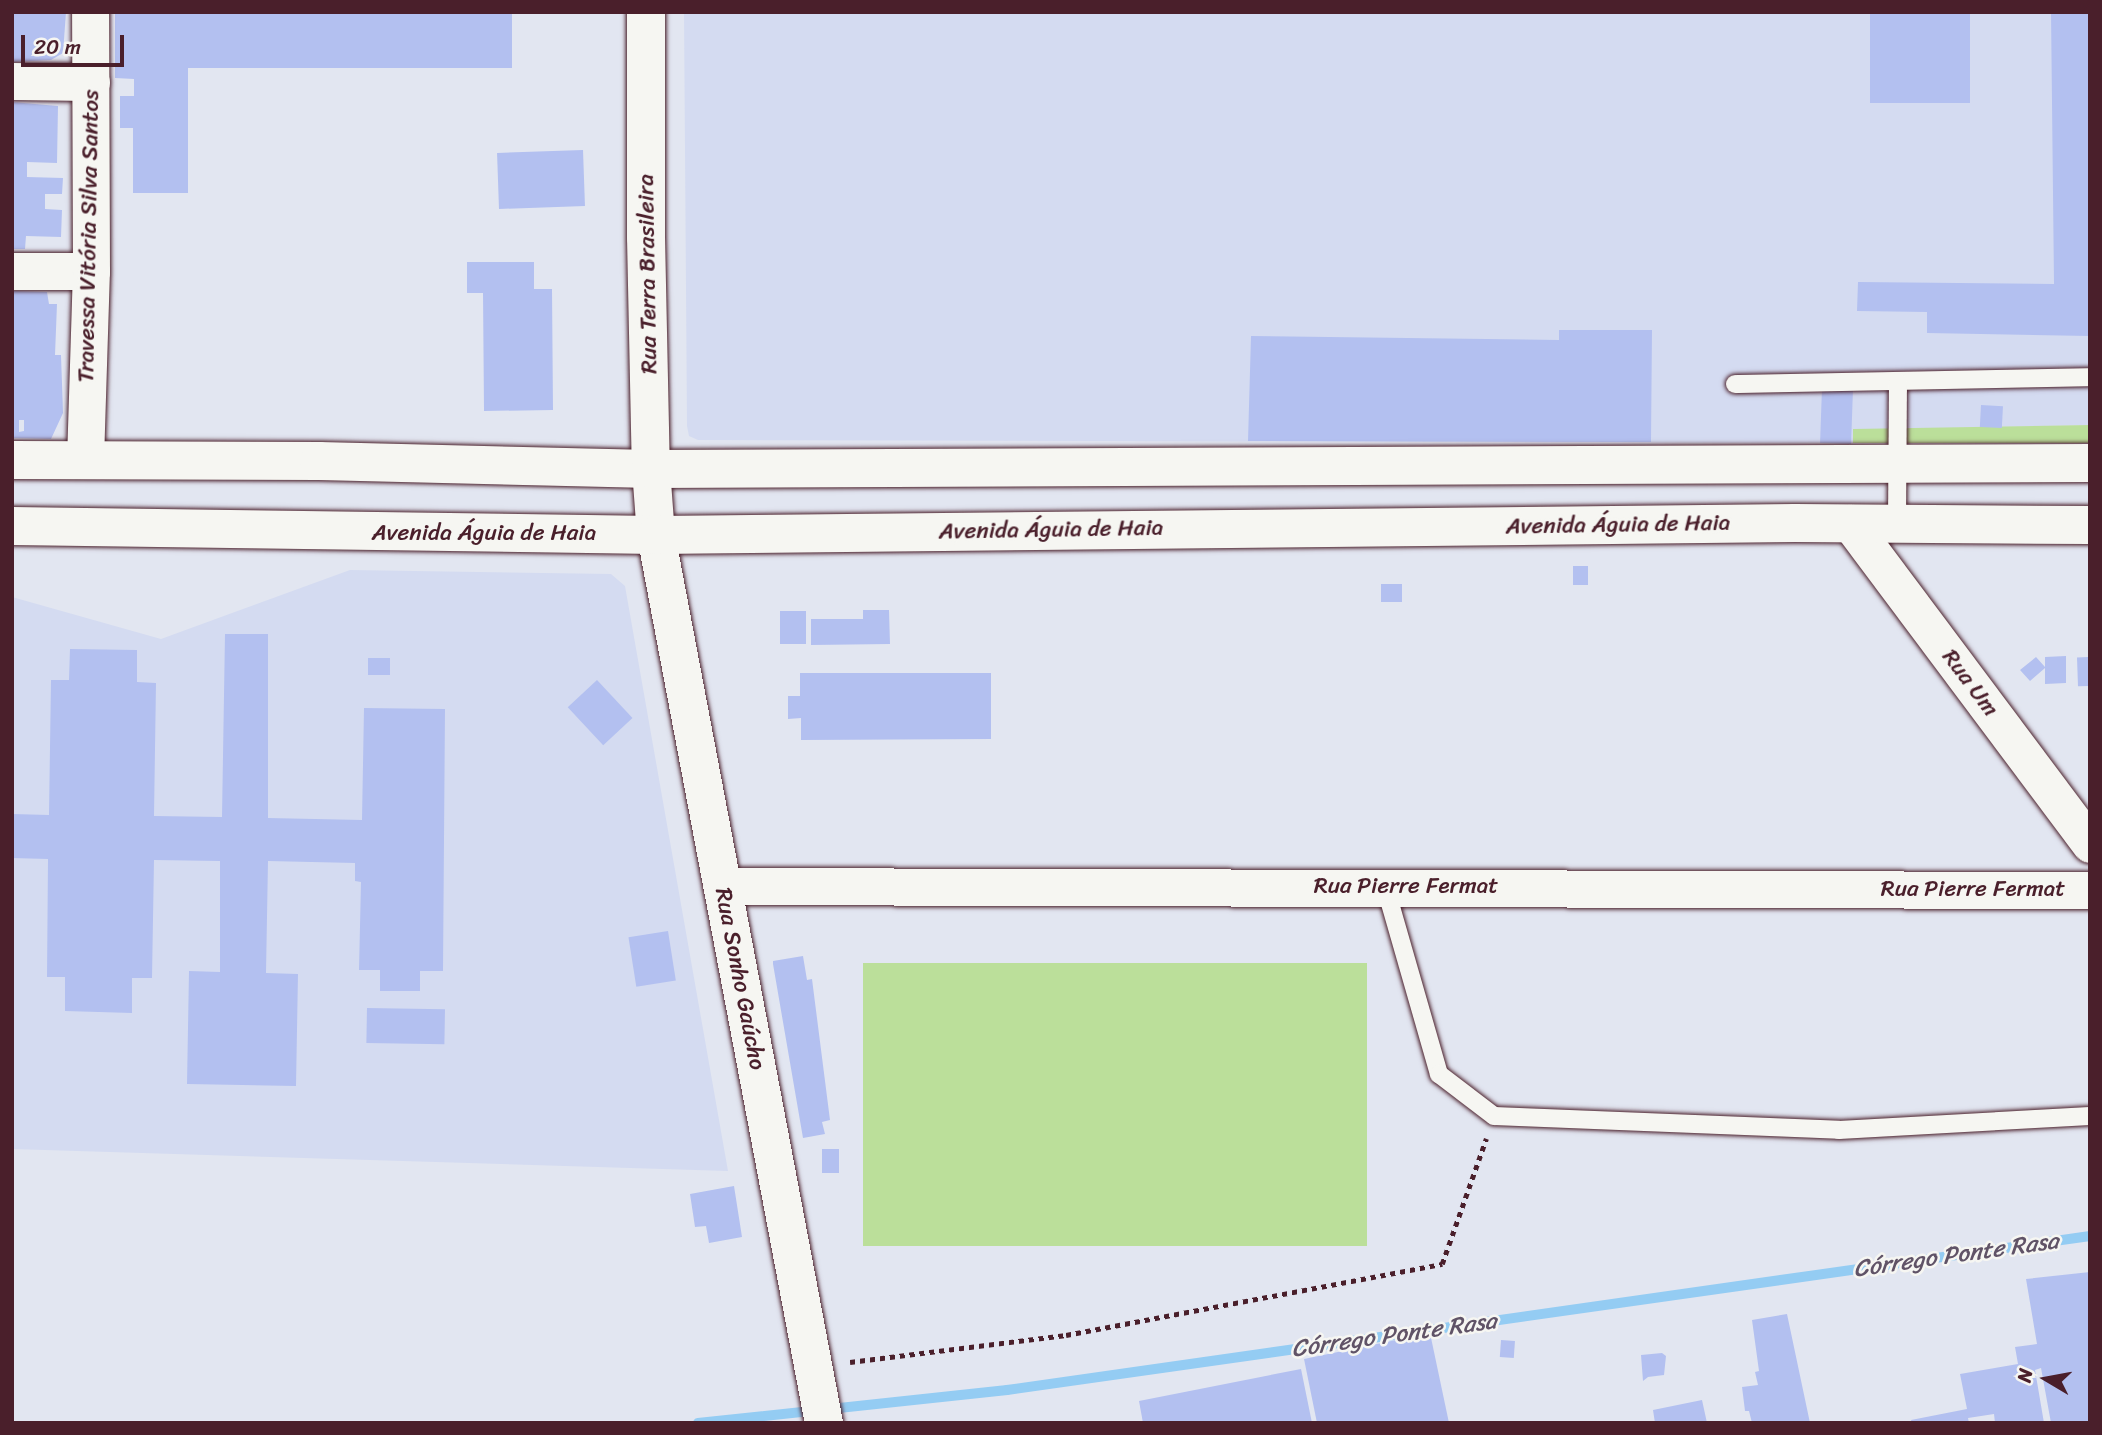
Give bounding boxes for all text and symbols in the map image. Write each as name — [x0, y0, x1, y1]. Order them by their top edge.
scale bar — [24, 21, 128, 65]
text: 20 m — [34, 28, 81, 66]
street label: Travessa Vitória Silva Santos — [73, 90, 105, 382]
street label: Rua Terra Brasileira — [632, 174, 664, 374]
street label: Avenida Águia de Haia — [1506, 509, 1730, 541]
street label: Avenida Águia de Haia — [939, 514, 1163, 546]
street label: Avenida Águia de Haia — [372, 519, 596, 547]
street label: Rua Um — [1936, 644, 2004, 722]
street label: Rua Pierre Fermat — [1314, 872, 1498, 900]
street label: Rua Pierre Fermat — [1881, 875, 2065, 903]
street label: Rua Sonho Gaúcho — [709, 885, 771, 1073]
water label: Córrego Ponte Rasa — [1851, 1226, 2061, 1284]
water label: Córrego Ponte Rasa — [1289, 1306, 1499, 1364]
north arrow — [2011, 1344, 2081, 1414]
text: N — [2007, 1366, 2042, 1385]

